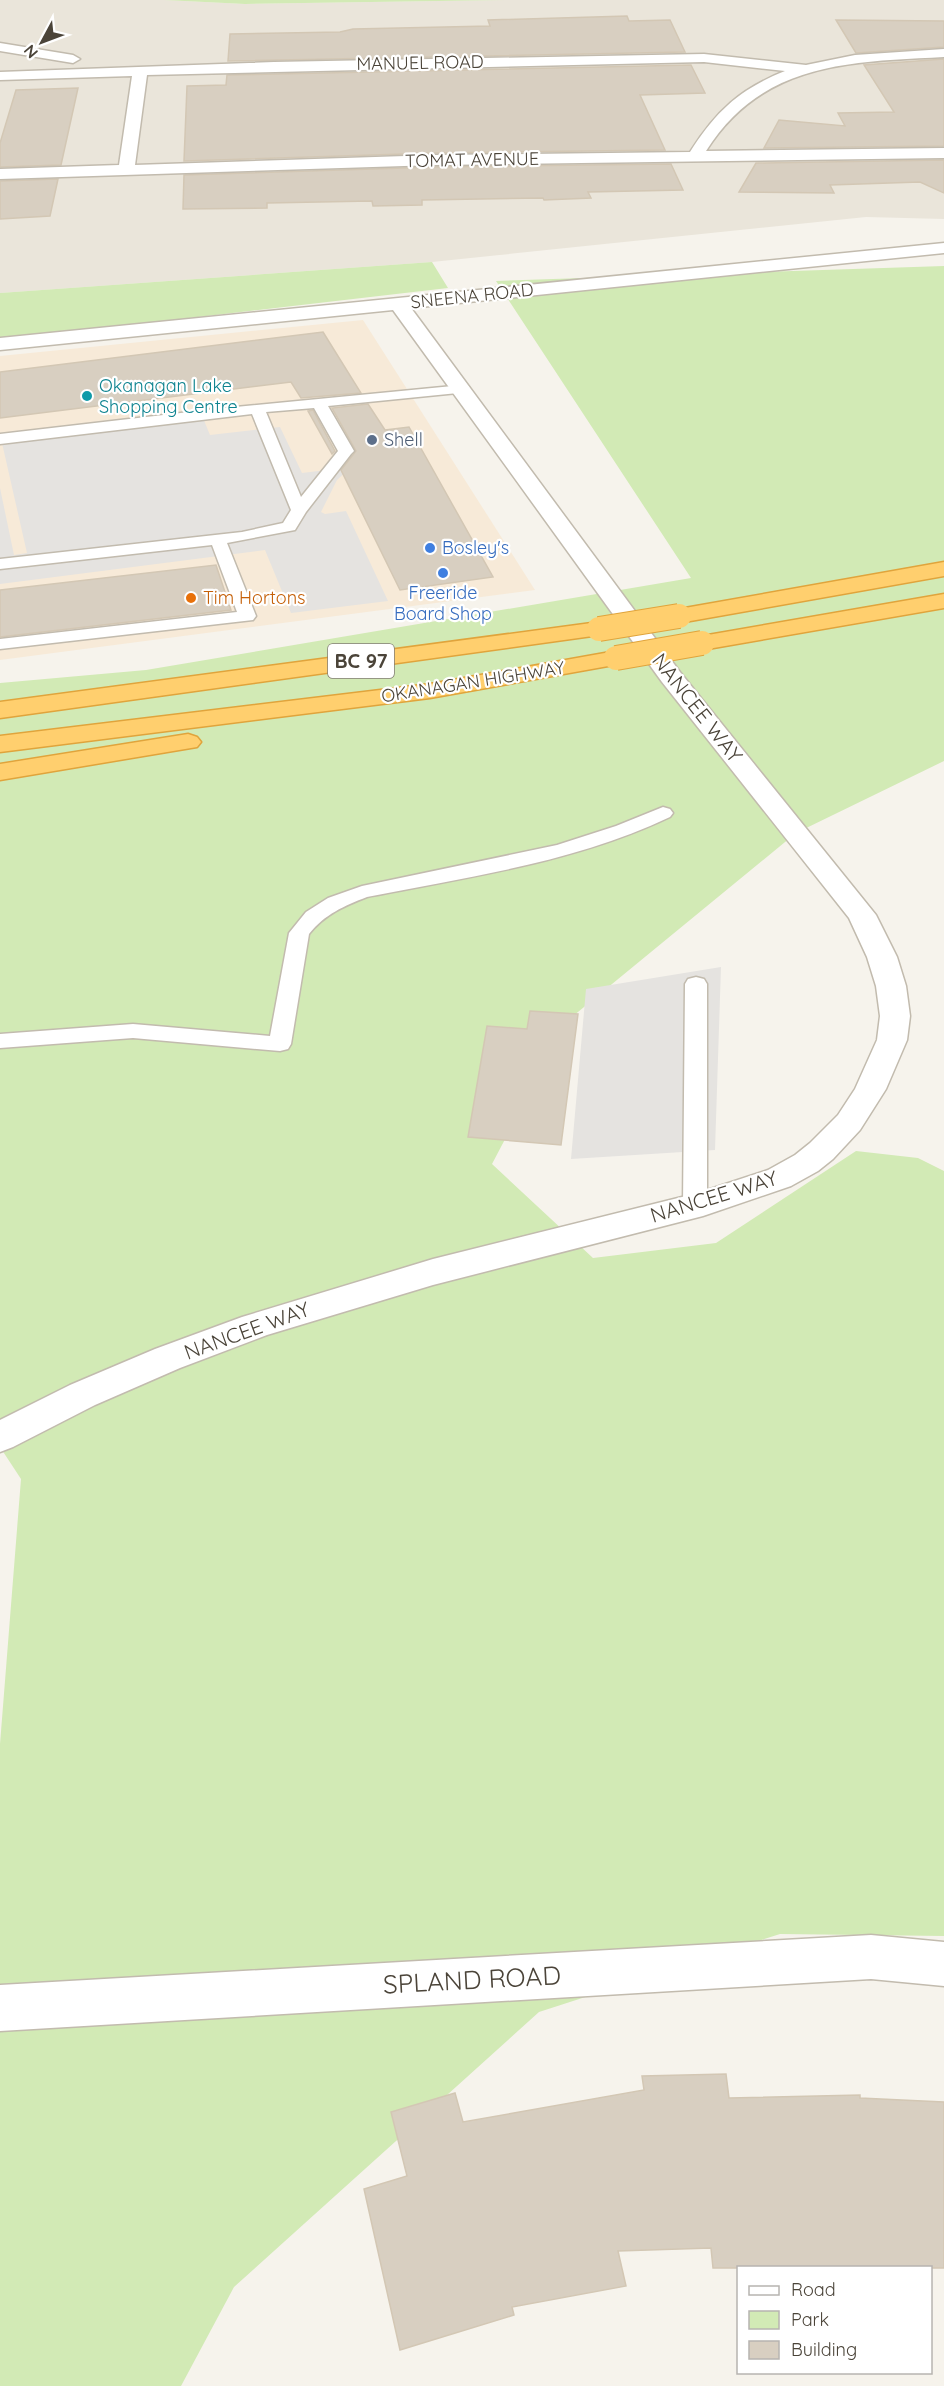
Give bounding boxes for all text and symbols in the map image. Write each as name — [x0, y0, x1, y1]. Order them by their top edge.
north arrow — [12, 12, 72, 72]
text: N — [19, 41, 42, 63]
street label: MANUEL ROAD — [356, 50, 484, 75]
street label: TOMAT AVENUE — [405, 147, 539, 172]
street label: SNEENA ROAD — [409, 278, 535, 313]
place label: Okanagan Lake Shopping Centre — [99, 374, 238, 418]
marker: Okanagan Lake Shopping Centre — [80, 389, 94, 403]
place label: Shell — [384, 428, 423, 451]
marker: Shell — [365, 433, 379, 447]
place label: Bosley's — [442, 536, 509, 559]
marker: Bosley's — [423, 541, 437, 555]
marker: Freeride Board Shop — [436, 566, 450, 580]
place label: Freeride Board Shop — [394, 581, 492, 625]
place label: Tim Hortons — [203, 586, 306, 609]
marker: Tim Hortons — [184, 591, 198, 605]
road number: BC 97 — [328, 644, 394, 678]
street label: NANCEE WAY — [647, 647, 749, 767]
street label: OKANAGAN HIGHWAY — [380, 656, 566, 707]
street label: NANCEE WAY — [647, 1164, 781, 1228]
street label: NANCEE WAY — [180, 1295, 313, 1365]
street label: SPLAND ROAD — [382, 1958, 562, 2001]
legend — [737, 2266, 932, 2374]
text: Road — [791, 2278, 836, 2301]
text: Park — [791, 2308, 829, 2331]
text: Building — [791, 2338, 857, 2361]

